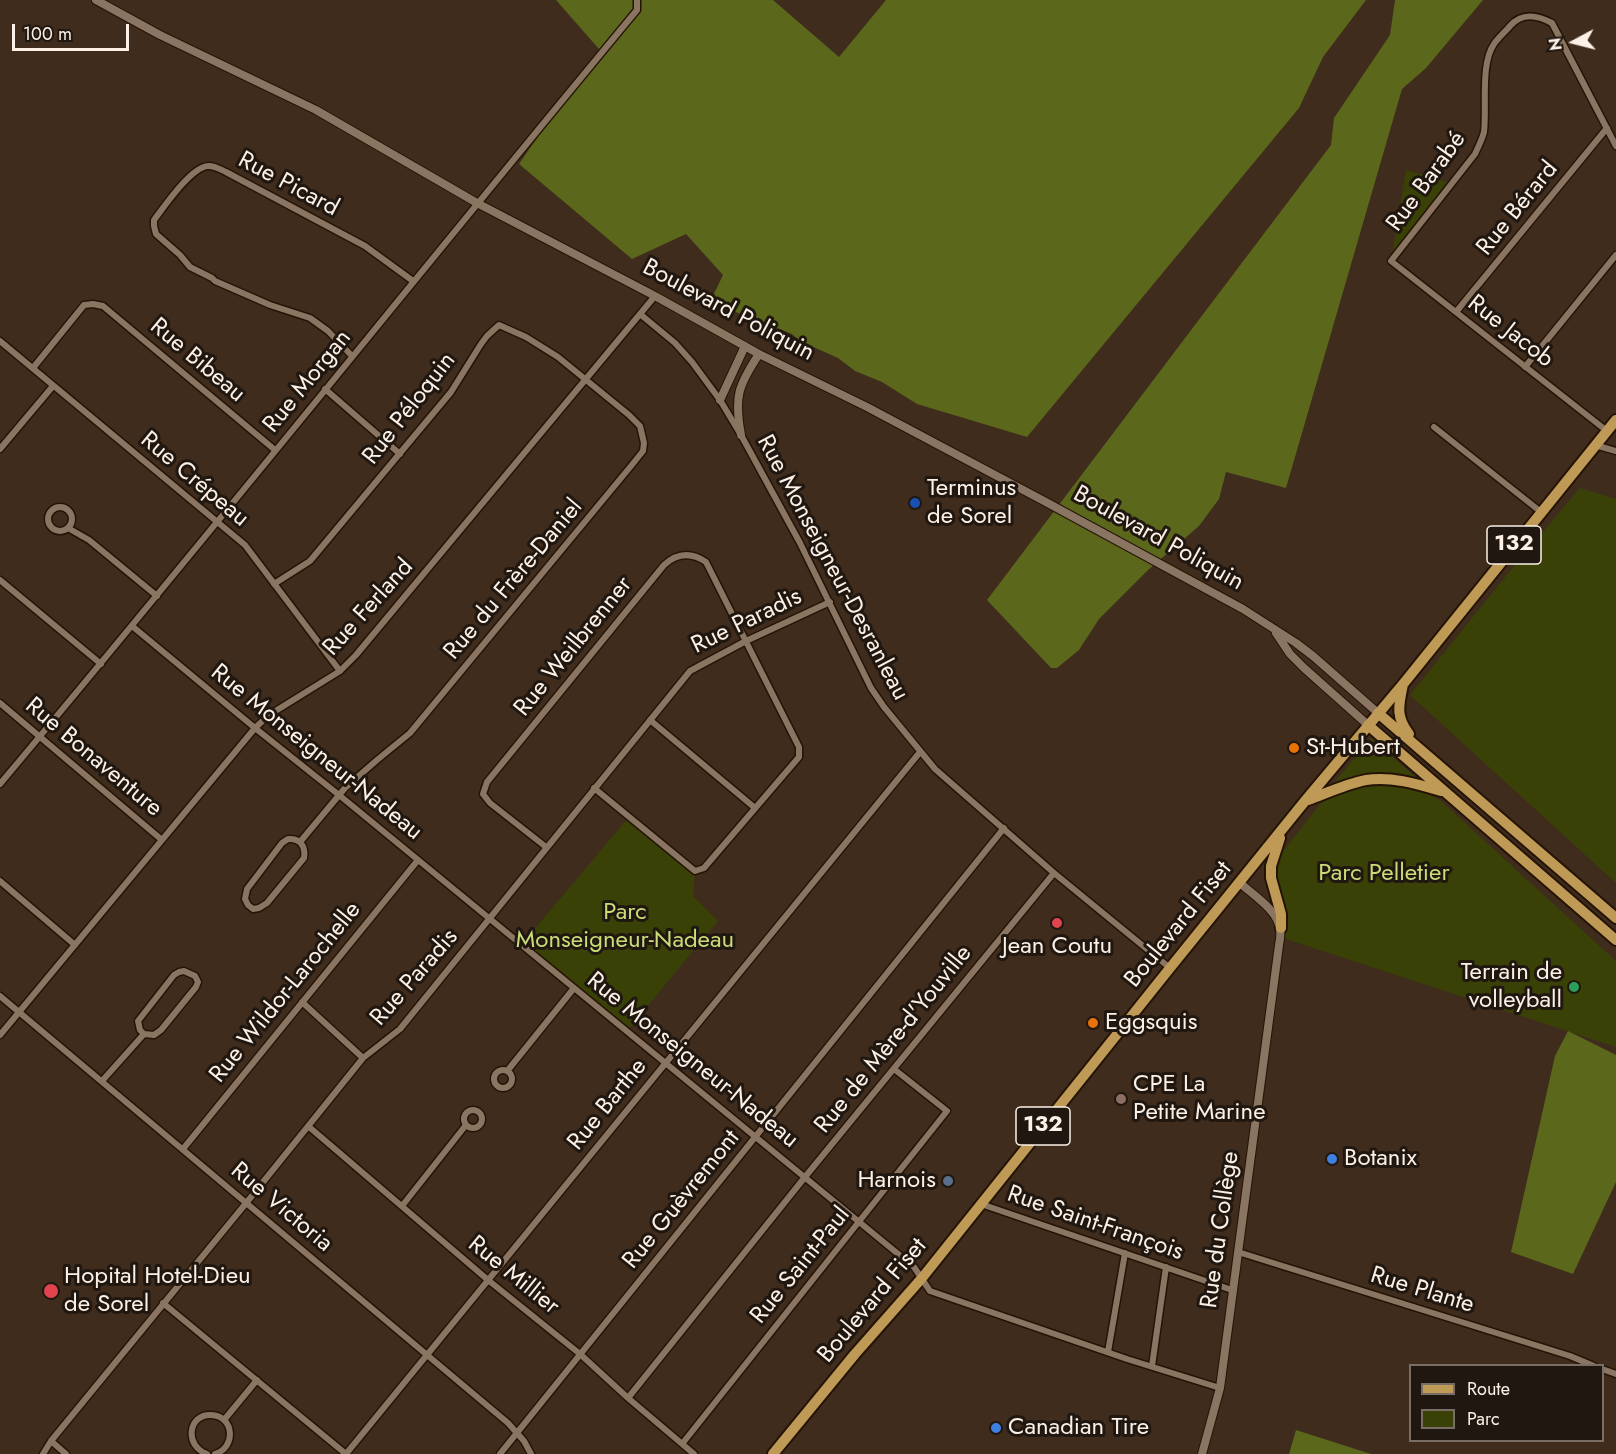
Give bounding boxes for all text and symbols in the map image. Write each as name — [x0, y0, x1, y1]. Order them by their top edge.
scale bar — [15, 12, 132, 50]
north arrow — [1544, 12, 1604, 72]
text: 100 m — [23, 21, 72, 47]
text: N — [1543, 37, 1568, 52]
street label: Rue Barabé — [1381, 126, 1473, 238]
street label: Rue Picard — [233, 146, 343, 224]
street label: Rue Bérard — [1471, 156, 1565, 262]
street label: Boulevard Poliquin — [637, 254, 819, 368]
street label: Rue Jacob — [1461, 290, 1559, 374]
street label: Rue Bibeau — [144, 313, 250, 409]
street label: Rue Morgan — [258, 325, 358, 439]
street label: Rue Péloquin — [357, 347, 463, 471]
street label: Rue Crépeau — [134, 426, 254, 534]
street label: Rue Monseigneur-Desranleau — [750, 430, 914, 706]
place label: Terminus de Sorel — [927, 475, 1016, 531]
street label: Boulevard Poliquin — [1068, 480, 1248, 598]
street label: Rue du Frère-Daniel — [438, 494, 590, 666]
marker: Terminus de Sorel — [908, 496, 922, 510]
road number: 132 — [1487, 526, 1541, 564]
street label: Rue Ferland — [318, 553, 420, 663]
street label: Rue Weilbrenner — [509, 571, 639, 723]
street label: Rue Paradis — [687, 583, 807, 661]
street label: Rue Monseigneur-Nadeau — [204, 659, 428, 847]
street label: Rue Bonaventure — [19, 692, 167, 824]
place label: St-Hubert — [1306, 734, 1400, 762]
marker: St-Hubert — [1287, 741, 1301, 755]
street label: Boulevard Fiset — [1119, 856, 1239, 994]
park label: Parc Pelletier — [1318, 860, 1450, 888]
street label: Rue Wildor-Larochelle — [204, 897, 368, 1089]
park label: Parc Monseigneur-Nadeau — [516, 899, 734, 955]
marker: Jean Coutu — [1050, 916, 1064, 930]
street label: Rue Paradis — [365, 924, 465, 1032]
place label: Jean Coutu — [1002, 933, 1112, 961]
street label: Rue de Mère-d'Youville — [809, 940, 979, 1140]
place label: Terrain de volleyball — [1461, 959, 1562, 1015]
street label: Rue Monseigneur-Nadeau — [580, 967, 804, 1155]
marker: Terrain de volleyball — [1567, 980, 1581, 994]
place label: Eggsquis — [1105, 1009, 1197, 1037]
marker: Eggsquis — [1086, 1016, 1100, 1030]
street label: Rue Barthe — [562, 1053, 654, 1157]
place label: CPE La Petite Marine — [1133, 1071, 1266, 1127]
marker: CPE La Petite Marine — [1114, 1092, 1128, 1106]
road number: 132 — [1016, 1107, 1070, 1145]
street label: Rue Guèvremont — [617, 1125, 747, 1275]
place label: Botanix — [1344, 1145, 1417, 1173]
street label: Rue du Collège — [1196, 1150, 1246, 1310]
marker: Botanix — [1325, 1152, 1339, 1166]
street label: Rue Victoria — [224, 1157, 338, 1259]
place label: Harnois — [857, 1167, 936, 1195]
marker: Harnois — [941, 1174, 955, 1188]
street label: Rue Saint-François — [1003, 1180, 1187, 1268]
street label: Rue Saint-Paul — [745, 1202, 857, 1330]
street label: Rue Millier — [462, 1230, 564, 1322]
street label: Boulevard Fiset — [813, 1233, 933, 1369]
street label: Rue Plante — [1367, 1262, 1477, 1320]
place label: Hopital Hotel-Dieu de Sorel — [64, 1263, 251, 1319]
marker: Hopital Hotel-Dieu de Sorel — [42, 1282, 60, 1300]
legend — [1409, 1364, 1604, 1442]
text: Route — [1467, 1376, 1510, 1402]
text: Parc — [1467, 1406, 1500, 1432]
place label: Canadian Tire — [1008, 1414, 1149, 1442]
marker: Canadian Tire — [989, 1421, 1003, 1435]

